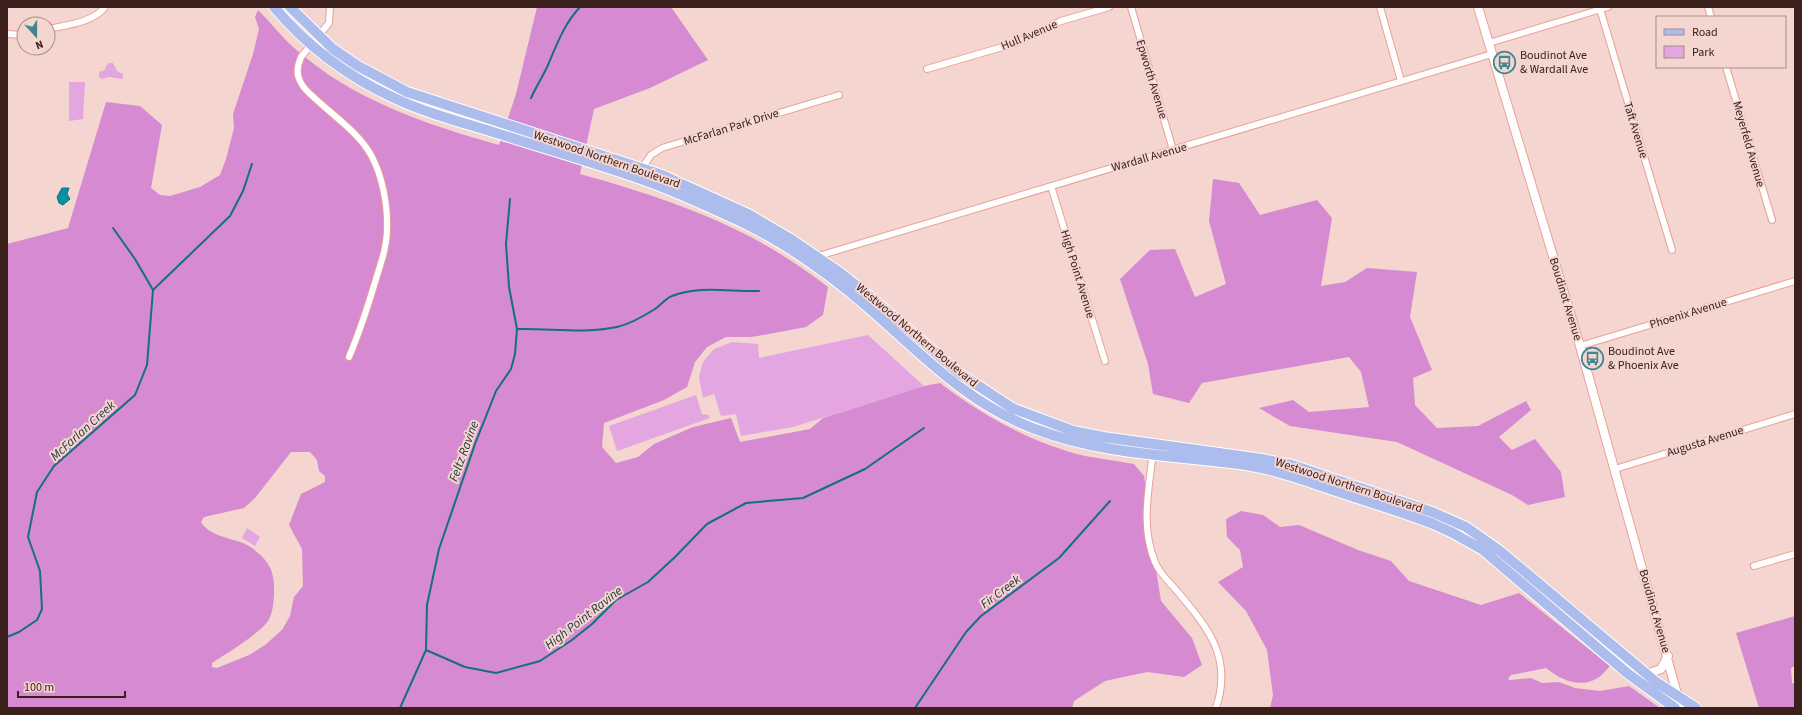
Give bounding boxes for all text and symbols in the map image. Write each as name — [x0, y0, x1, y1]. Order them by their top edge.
north arrow — [16, 16, 56, 56]
street label: Hull Avenue — [998, 16, 1060, 55]
legend — [1656, 16, 1786, 68]
text: Road — [1692, 24, 1718, 41]
text: N — [33, 37, 46, 53]
street label: Epworth Avenue — [1131, 37, 1172, 121]
text: Park — [1692, 44, 1714, 61]
place label: Boudinot Ave & Wardall Ave — [1520, 47, 1588, 78]
bus stop icon: Boudinot Ave & Wardall Ave — [1491, 49, 1517, 75]
street label: Meyerfeld Avenue — [1728, 99, 1769, 189]
street label: Taft Avenue — [1619, 100, 1652, 160]
street label: McFarlan Park Drive — [681, 105, 781, 150]
street label: Westwood Northern Boulevard — [531, 126, 683, 193]
street label: Wardall Avenue — [1110, 139, 1189, 176]
street label: High Point Avenue — [1056, 228, 1099, 321]
street label: Boudinot Avenue — [1545, 256, 1586, 343]
street label: Westwood Northern Boulevard — [852, 279, 981, 391]
street label: Phoenix Avenue — [1647, 294, 1729, 333]
place label: Boudinot Ave & Phoenix Ave — [1608, 343, 1679, 374]
bus stop icon: Boudinot Ave & Phoenix Ave — [1580, 345, 1606, 371]
water label: McFarlan Creek — [46, 396, 120, 465]
water label: Feltz Ravine — [445, 418, 483, 484]
street label: Augusta Avenue — [1665, 422, 1746, 461]
street label: Westwood Northern Boulevard — [1273, 454, 1425, 517]
street label: Boudinot Avenue — [1634, 567, 1675, 655]
water label: Fir Creek — [977, 570, 1025, 613]
water label: High Point Ravine — [541, 582, 626, 654]
scale bar — [18, 673, 125, 699]
text: 100 m — [24, 679, 54, 696]

